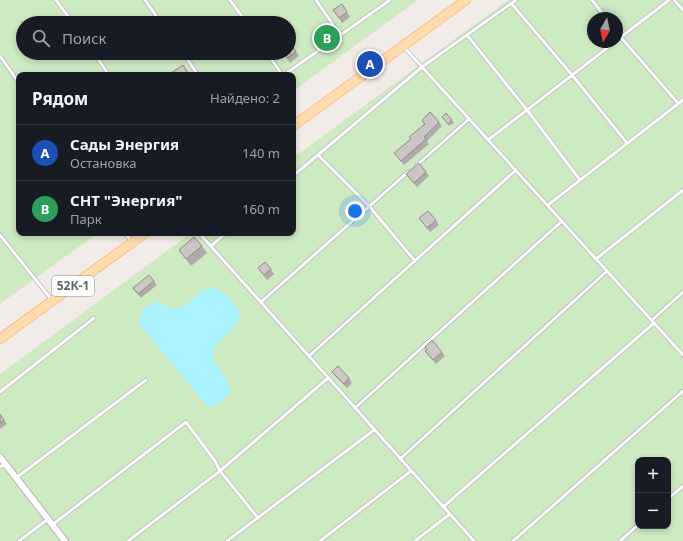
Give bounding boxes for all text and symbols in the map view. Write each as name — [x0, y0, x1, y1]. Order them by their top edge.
north arrow — [587, 12, 623, 48]
search box — [16, 16, 296, 60]
pin: B — [314, 23, 340, 53]
icon: search — [30, 27, 52, 49]
text: Поиск — [62, 28, 107, 48]
pin: A — [357, 49, 383, 79]
text: Рядом — [32, 87, 88, 110]
text: Найдено: 2 — [210, 89, 280, 107]
text: Сады Энергия — [70, 134, 179, 154]
text: A — [41, 144, 50, 162]
text: 140 m — [242, 144, 280, 162]
text: Остановка — [70, 154, 136, 172]
text: СНТ "Энергия" — [70, 190, 182, 210]
text: B — [41, 200, 49, 218]
text: 160 m — [242, 200, 280, 218]
your location — [345, 201, 365, 221]
text: Парк — [70, 210, 102, 228]
road number: 52К-1 — [52, 276, 94, 296]
map controls — [635, 457, 671, 529]
button: + — [635, 457, 671, 493]
button: − — [635, 493, 671, 529]

